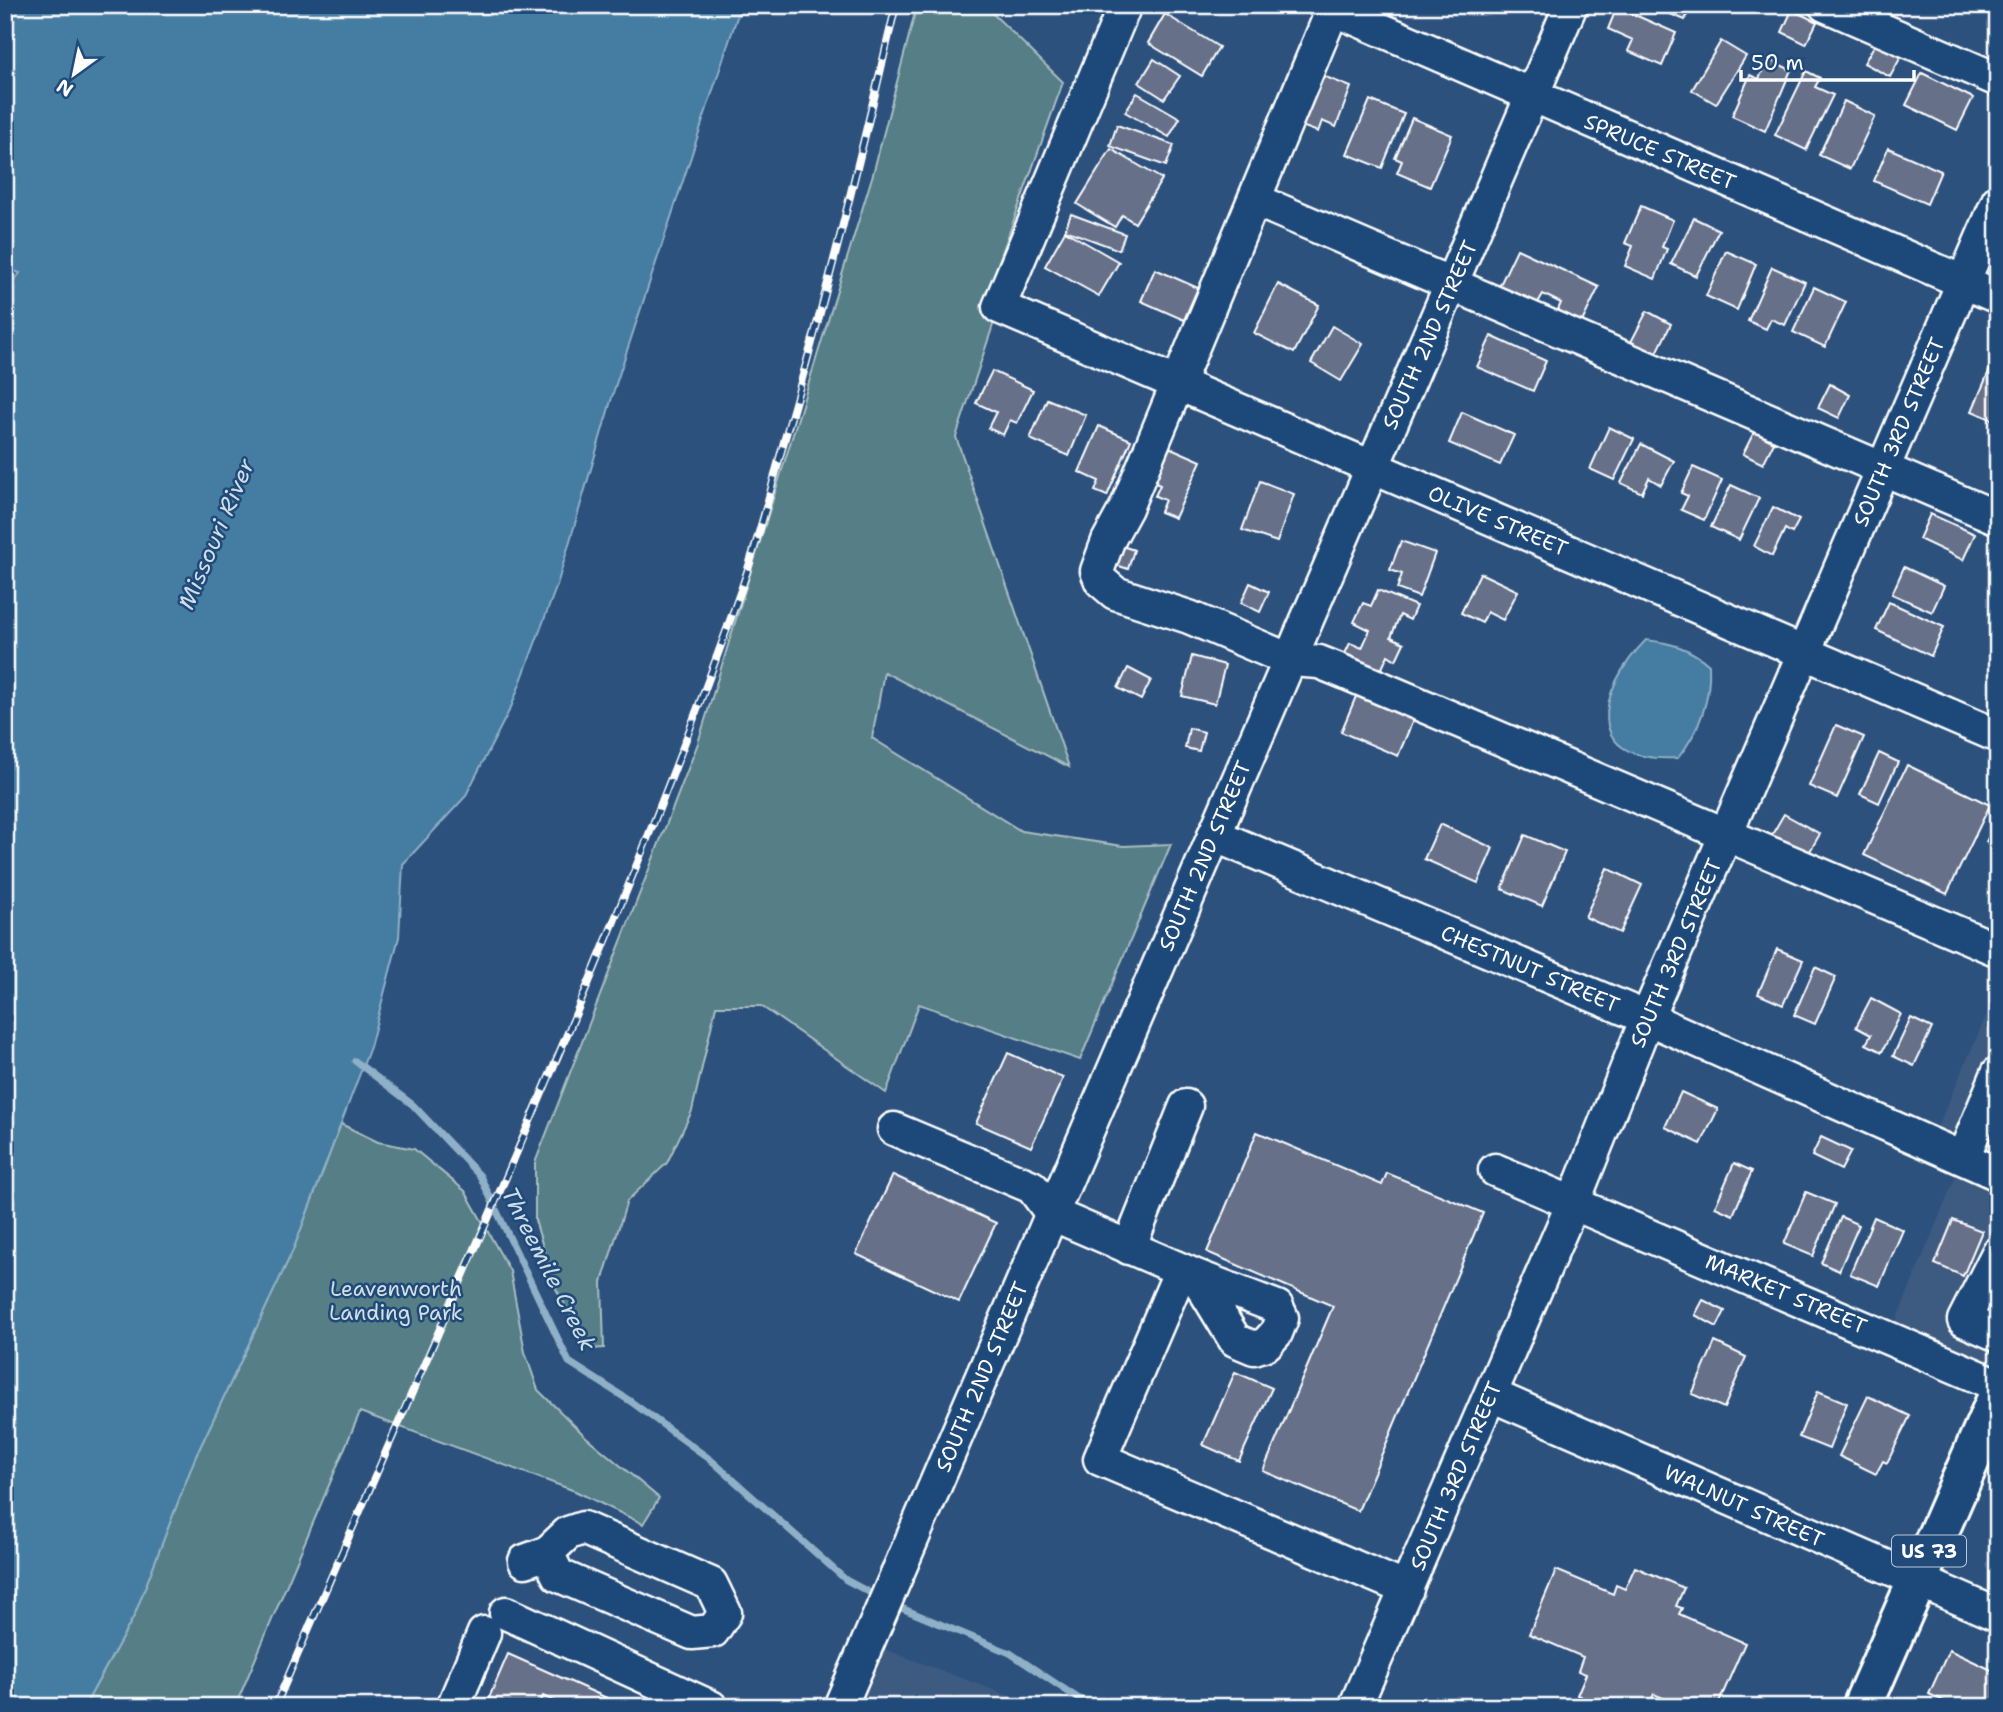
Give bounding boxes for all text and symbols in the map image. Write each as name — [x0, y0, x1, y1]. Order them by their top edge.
north arrow — [38, 38, 108, 108]
scale bar — [1741, 38, 1914, 82]
text: 50 m — [1751, 49, 1804, 77]
text: N — [52, 73, 78, 102]
street label: SPRUCE STREET — [1580, 107, 1740, 197]
street label: SOUTH 2ND STREET — [1376, 236, 1484, 434]
street label: SOUTH 3RD STREET — [1847, 333, 1951, 531]
water label: Missouri River — [171, 453, 262, 614]
street label: OLIVE STREET — [1424, 479, 1572, 563]
street label: SOUTH 2ND STREET — [1152, 757, 1258, 955]
street label: SOUTH 3RD STREET — [1624, 854, 1728, 1052]
street label: CHESTNUT STREET — [1436, 919, 1624, 1019]
water label: Threemile Creek — [495, 1182, 603, 1356]
street label: MARKET STREET — [1701, 1247, 1871, 1341]
park label: Leavenworth Landing Park — [329, 1275, 463, 1327]
street label: SOUTH 2ND STREET — [929, 1278, 1035, 1476]
street label: SOUTH 3RD STREET — [1404, 1377, 1508, 1575]
street label: WALNUT STREET — [1659, 1458, 1829, 1554]
road number: US 73 — [1892, 1536, 1966, 1567]

